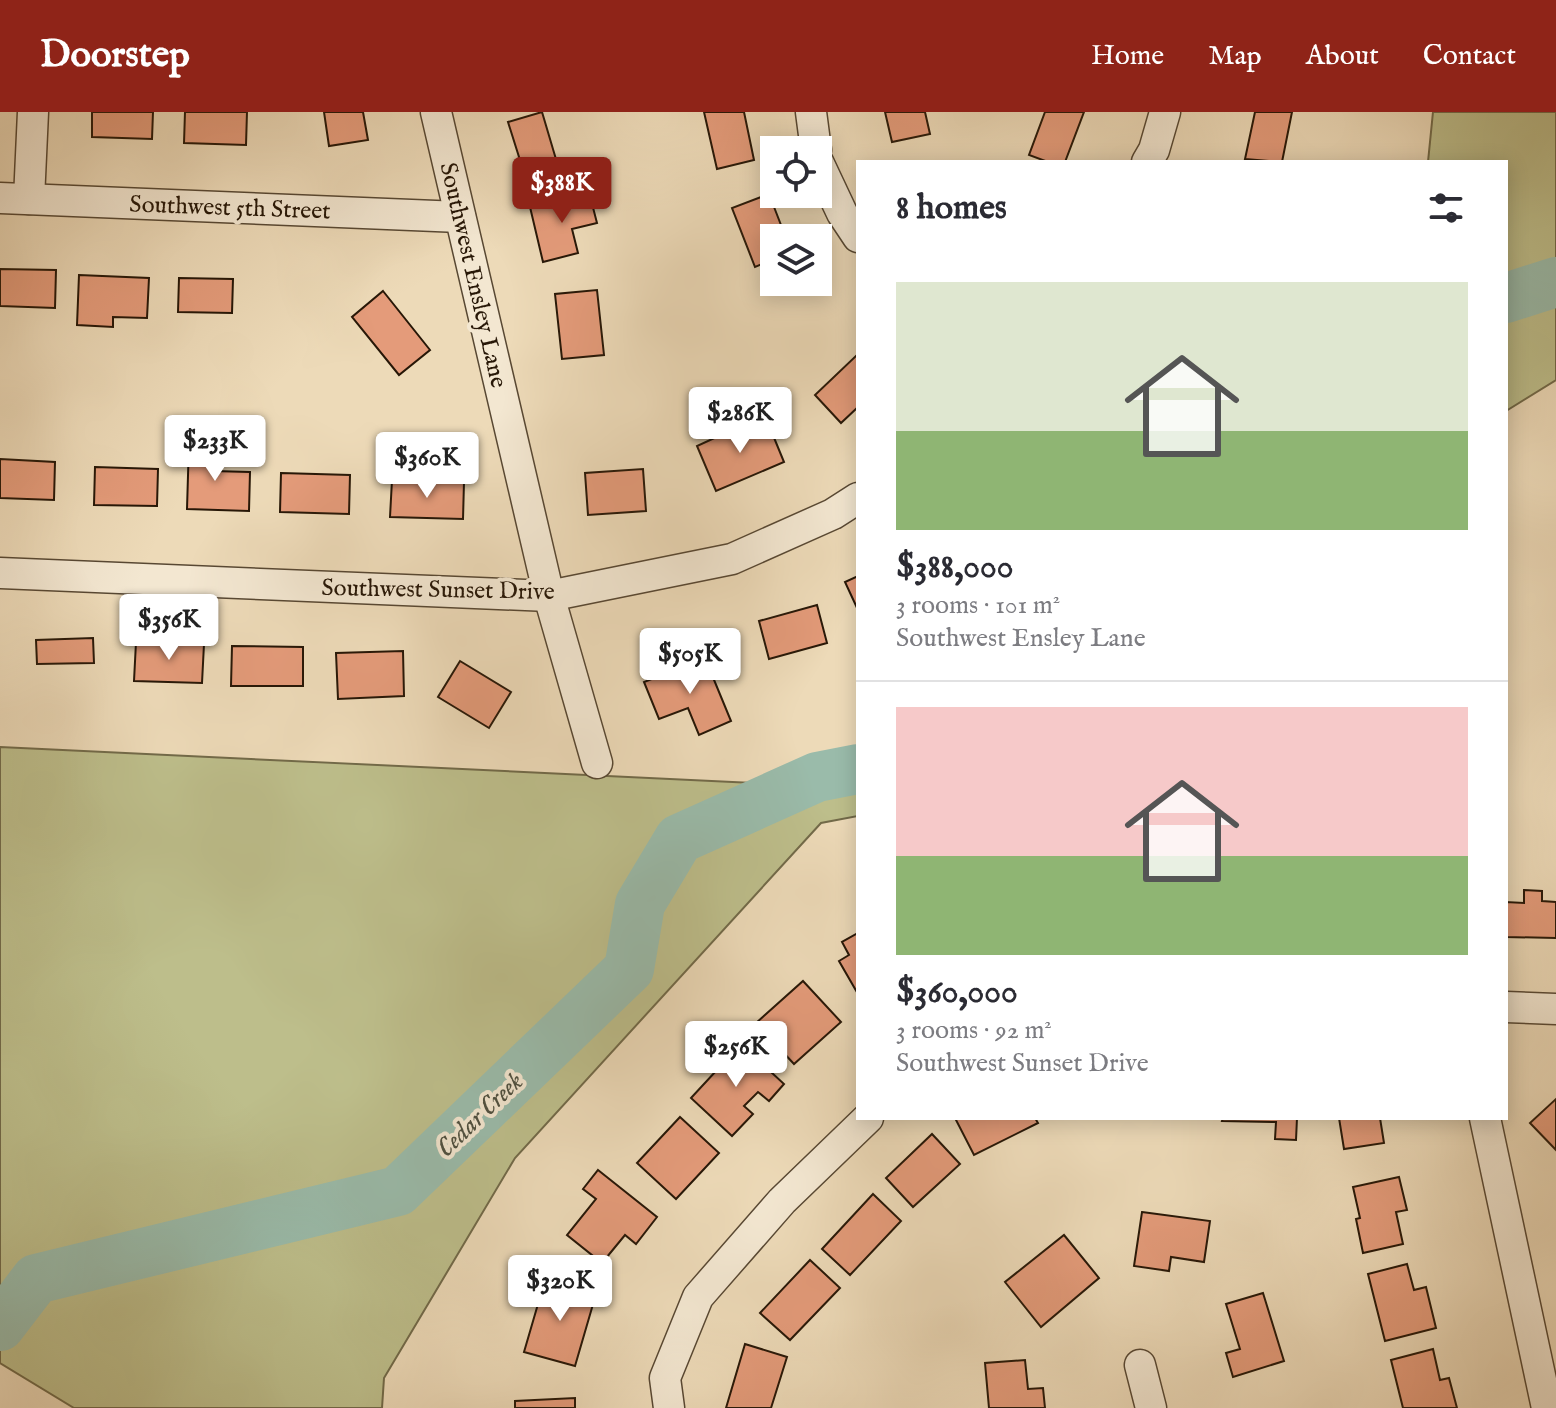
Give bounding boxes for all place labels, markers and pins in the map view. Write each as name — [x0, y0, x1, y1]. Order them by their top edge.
pin: $388K — [506, 157, 618, 225]
pin: $286K — [684, 387, 796, 455]
pin: $233K — [159, 415, 271, 483]
pin: $360K — [371, 432, 483, 500]
pin: $356K — [113, 594, 225, 662]
pin: $505K — [634, 628, 746, 696]
pin: $256K — [680, 1021, 792, 1089]
pin: $320K — [504, 1255, 616, 1323]

